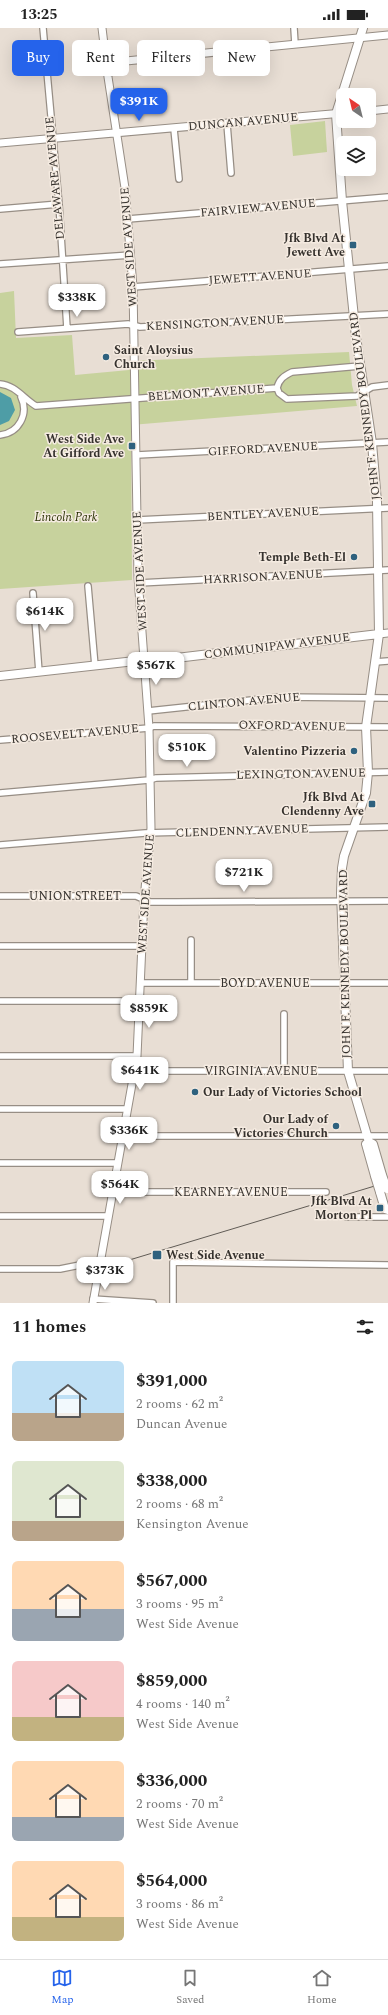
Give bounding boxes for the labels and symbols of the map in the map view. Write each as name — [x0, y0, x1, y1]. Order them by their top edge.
pin: $391K — [111, 88, 167, 122]
north arrow — [336, 88, 376, 128]
street label: DUNCAN AVENUE — [187, 108, 299, 136]
street label: DELAWARE AVENUE — [40, 116, 70, 240]
street label: WEST SIDE AVENUE — [115, 187, 143, 307]
street label: FAIRVIEW AVENUE — [200, 194, 316, 222]
place label: Jfk Blvd At Jewett Ave — [284, 229, 345, 262]
marker: Jfk Blvd At Jewett Ave — [348, 240, 358, 250]
street label: JEWETT AVENUE — [208, 264, 312, 290]
pin: $338K — [49, 284, 105, 318]
street label: KENSINGTON AVENUE — [146, 310, 284, 336]
street label: JOHN F. KENNEDY BOULEVARD — [344, 311, 386, 501]
place label: Saint Aloysius Church — [114, 341, 193, 374]
marker: Saint Aloysius Church — [101, 352, 111, 362]
street label: BELMONT AVENUE — [147, 379, 265, 407]
place label: West Side Ave At Gifford Ave — [43, 430, 124, 463]
street label: GIFFORD AVENUE — [207, 437, 319, 461]
marker: West Side Ave At Gifford Ave — [127, 441, 137, 451]
street label: BENTLEY AVENUE — [207, 502, 319, 526]
park label: Lincoln Park — [35, 508, 98, 527]
street label: WEST SIDE AVENUE — [127, 511, 153, 631]
place label: Temple Beth-El — [258, 548, 346, 567]
marker: Temple Beth-El — [349, 552, 359, 562]
street label: HARRISON AVENUE — [203, 564, 323, 590]
pin: $614K — [17, 598, 73, 632]
street label: COMMUNIPAW AVENUE — [203, 628, 351, 664]
pin: $567K — [128, 652, 184, 686]
street label: CLINTON AVENUE — [187, 688, 301, 716]
street label: OXFORD AVENUE — [238, 716, 346, 736]
street label: ROOSEVELT AVENUE — [10, 719, 140, 749]
pin: $510K — [159, 734, 215, 768]
place label: Valentino Pizzeria — [243, 742, 347, 761]
marker: Valentino Pizzeria — [349, 746, 359, 756]
street label: LEXINGTON AVENUE — [236, 763, 366, 785]
place label: Jfk Blvd At Clendenny Ave — [281, 788, 364, 821]
marker: Jfk Blvd At Clendenny Ave — [367, 799, 377, 809]
street label: CLENDENNY AVENUE — [175, 819, 309, 843]
street label: WEST SIDE AVENUE — [132, 834, 160, 954]
pin: $721K — [216, 859, 272, 893]
street label: JOHN F. KENNEDY BOULEVARD — [334, 869, 356, 1059]
street label: UNION STREET — [29, 887, 121, 906]
street label: BOYD AVENUE — [220, 974, 310, 993]
pin: $859K — [121, 995, 177, 1029]
pin: $641K — [112, 1057, 168, 1091]
street label: VIRGINIA AVENUE — [204, 1062, 318, 1081]
place label: Our Lady of Victories School — [203, 1083, 362, 1102]
marker: Our Lady of Victories School — [190, 1087, 200, 1097]
place label: Our Lady of Victories Church — [234, 1110, 330, 1143]
pin: $336K — [101, 1117, 157, 1151]
marker: Our Lady of Victories Church — [331, 1121, 341, 1131]
pin: $564K — [92, 1171, 148, 1205]
street label: KEARNEY AVENUE — [174, 1183, 288, 1202]
place label: Jfk Blvd At Morton Pl — [311, 1192, 372, 1225]
marker: Jfk Blvd At Morton Pl — [375, 1203, 385, 1213]
place label: West Side Avenue — [166, 1246, 265, 1265]
marker: West Side Avenue — [151, 1249, 163, 1261]
pin: $373K — [77, 1257, 133, 1291]

